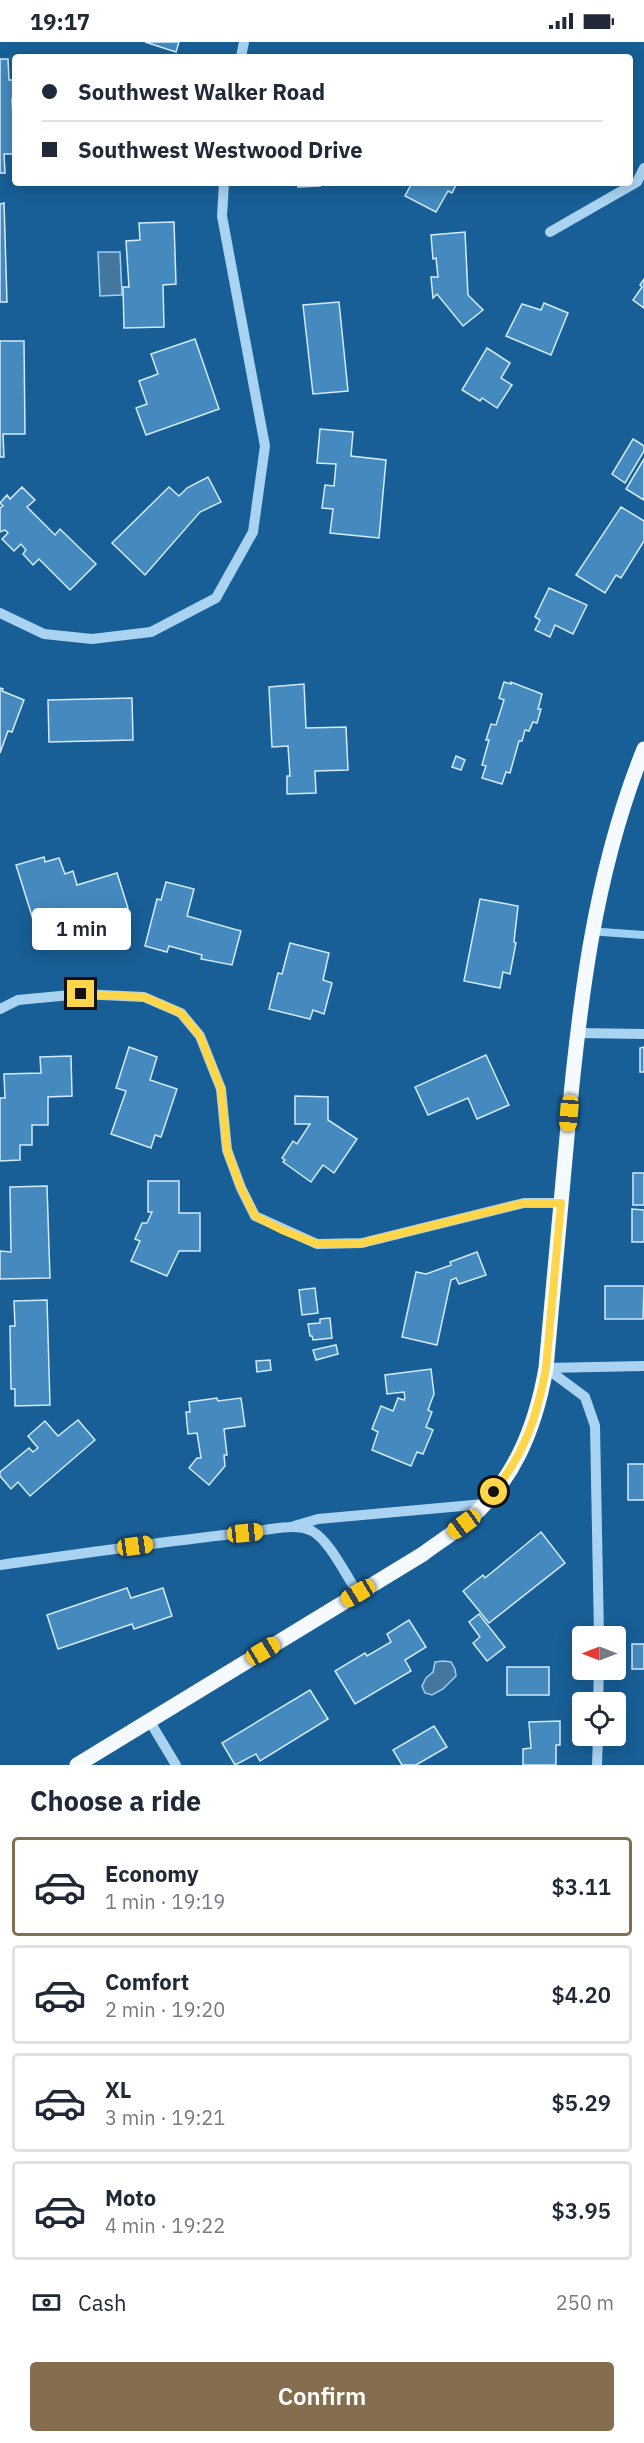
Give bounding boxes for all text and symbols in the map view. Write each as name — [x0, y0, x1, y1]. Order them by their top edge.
text: 19:17 — [30, 7, 90, 36]
text: Southwest Walker Road — [78, 77, 325, 106]
text: Southwest Westwood Drive — [78, 135, 363, 164]
callout: 1 min — [32, 907, 130, 949]
text: 1 min — [56, 915, 107, 942]
route end — [67, 980, 94, 1007]
car — [558, 1094, 580, 1132]
route start — [480, 1478, 507, 1505]
car — [444, 1506, 484, 1542]
car — [226, 1522, 264, 1544]
car — [116, 1535, 154, 1557]
car — [338, 1576, 378, 1610]
north arrow — [572, 1626, 626, 1680]
map controls — [572, 1626, 626, 1746]
car — [243, 1634, 283, 1668]
button: locate — [572, 1692, 626, 1746]
text: Choose a ride — [30, 1783, 201, 1818]
text: Economy — [105, 1859, 199, 1888]
icon: car — [33, 1860, 87, 1914]
text: $3.11 — [552, 1872, 611, 1901]
text: 1 min · 19:19 — [105, 1888, 225, 1915]
text: Comfort — [105, 1967, 189, 1996]
icon: car — [33, 1968, 87, 2022]
text: $4.20 — [552, 1980, 611, 2009]
text: 2 min · 19:20 — [105, 1996, 225, 2023]
text: XL — [105, 2075, 131, 2104]
icon: car — [33, 2076, 87, 2130]
text: $5.29 — [552, 2088, 611, 2117]
text: 3 min · 19:21 — [105, 2104, 225, 2131]
text: Moto — [105, 2183, 156, 2212]
icon: car — [33, 2184, 87, 2238]
text: $3.95 — [552, 2196, 611, 2225]
text: 4 min · 19:22 — [105, 2212, 225, 2239]
icon: cash — [30, 2286, 63, 2319]
text: Cash — [78, 2288, 127, 2317]
text: 250 m — [556, 2289, 614, 2316]
button: Confirm — [30, 2362, 614, 2431]

